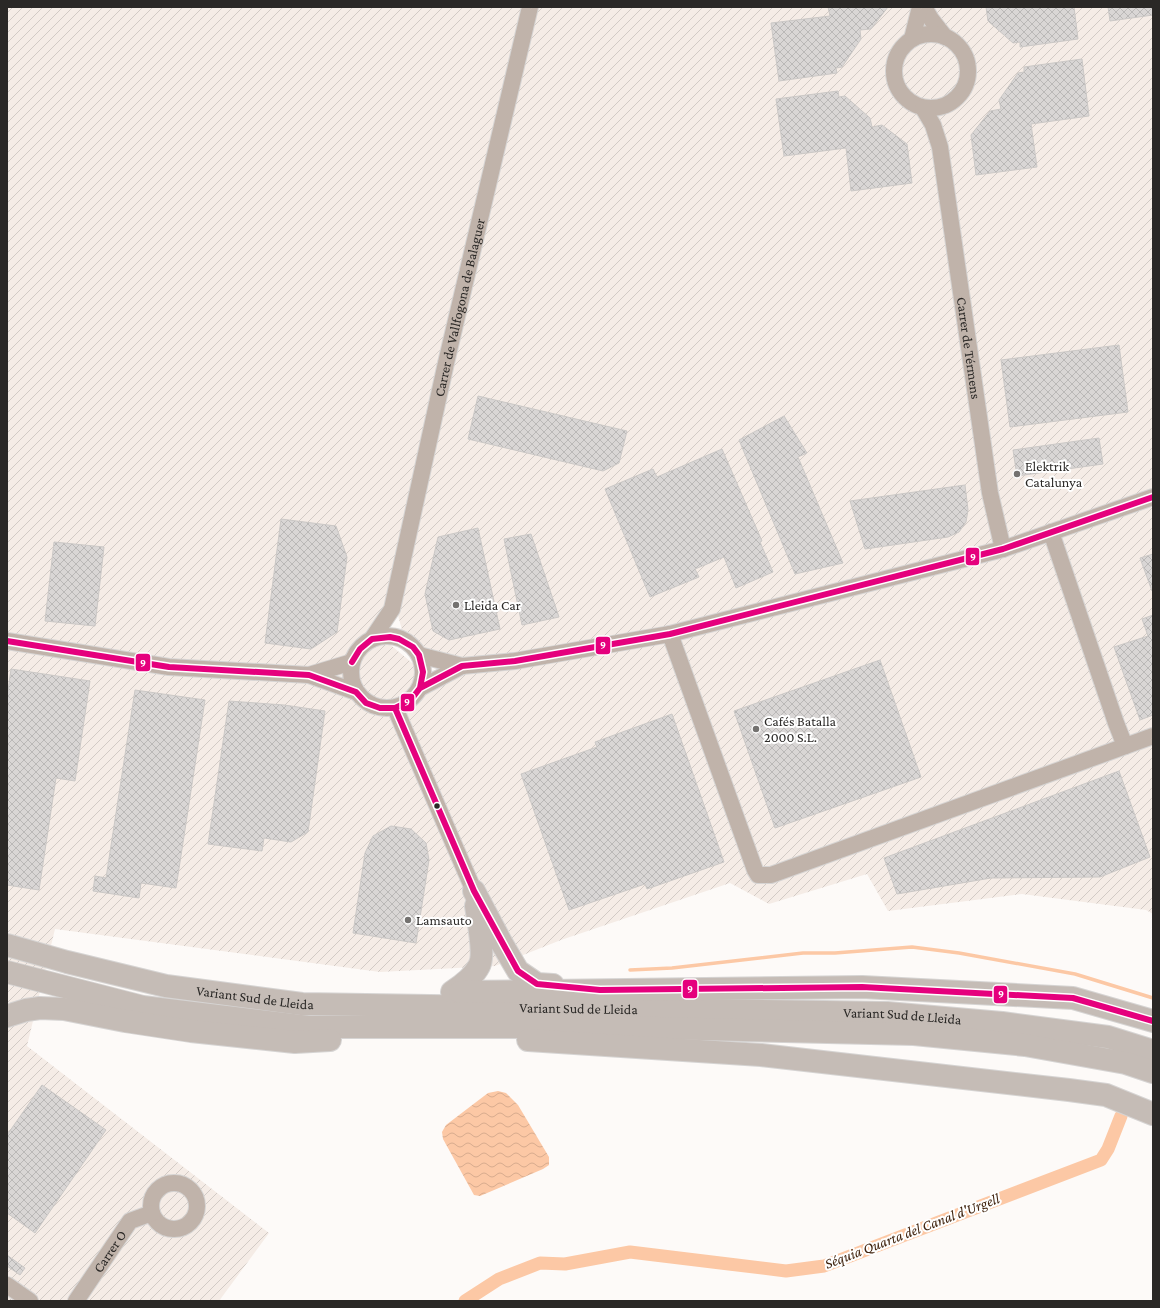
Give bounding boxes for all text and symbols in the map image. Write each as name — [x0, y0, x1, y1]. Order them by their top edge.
street label: Carrer de Vallfogona de Balaguer — [431, 217, 488, 398]
street label: Carrer de Térmens — [954, 296, 984, 400]
place label: Elektrik Catalunya — [1025, 458, 1083, 490]
marker: Elektrik Catalunya — [1012, 469, 1022, 479]
line badge: 9 — [965, 547, 980, 566]
text: 9 — [970, 551, 976, 563]
place label: Lleida Car — [464, 597, 521, 613]
marker: Lleida Car — [451, 600, 461, 610]
line badge: 9 — [595, 636, 611, 655]
text: 9 — [600, 639, 606, 651]
line badge: 9 — [135, 653, 151, 672]
text: 9 — [140, 657, 146, 669]
line badge: 9 — [400, 693, 415, 712]
text: 9 — [404, 696, 410, 708]
place label: Cafés Batalla 2000 S.L. — [764, 713, 837, 745]
marker: Cafés Batalla 2000 S.L. — [751, 724, 761, 734]
unlabelled marker — [432, 801, 442, 811]
place label: Lamsauto — [416, 912, 472, 928]
marker: Lamsauto — [403, 915, 413, 925]
line badge: 9 — [682, 979, 698, 999]
street label: Variant Sud de Lleida — [195, 982, 314, 1012]
text: 9 — [687, 983, 693, 995]
line badge: 9 — [993, 985, 1008, 1004]
text: 9 — [998, 988, 1004, 1000]
street label: Variant Sud de Lleida — [519, 999, 638, 1017]
street label: Variant Sud de Lleida — [843, 1004, 963, 1027]
water label: Séquia Quarta del Canal d'Urgell — [822, 1190, 1002, 1273]
street label: Carrer O — [90, 1227, 129, 1275]

